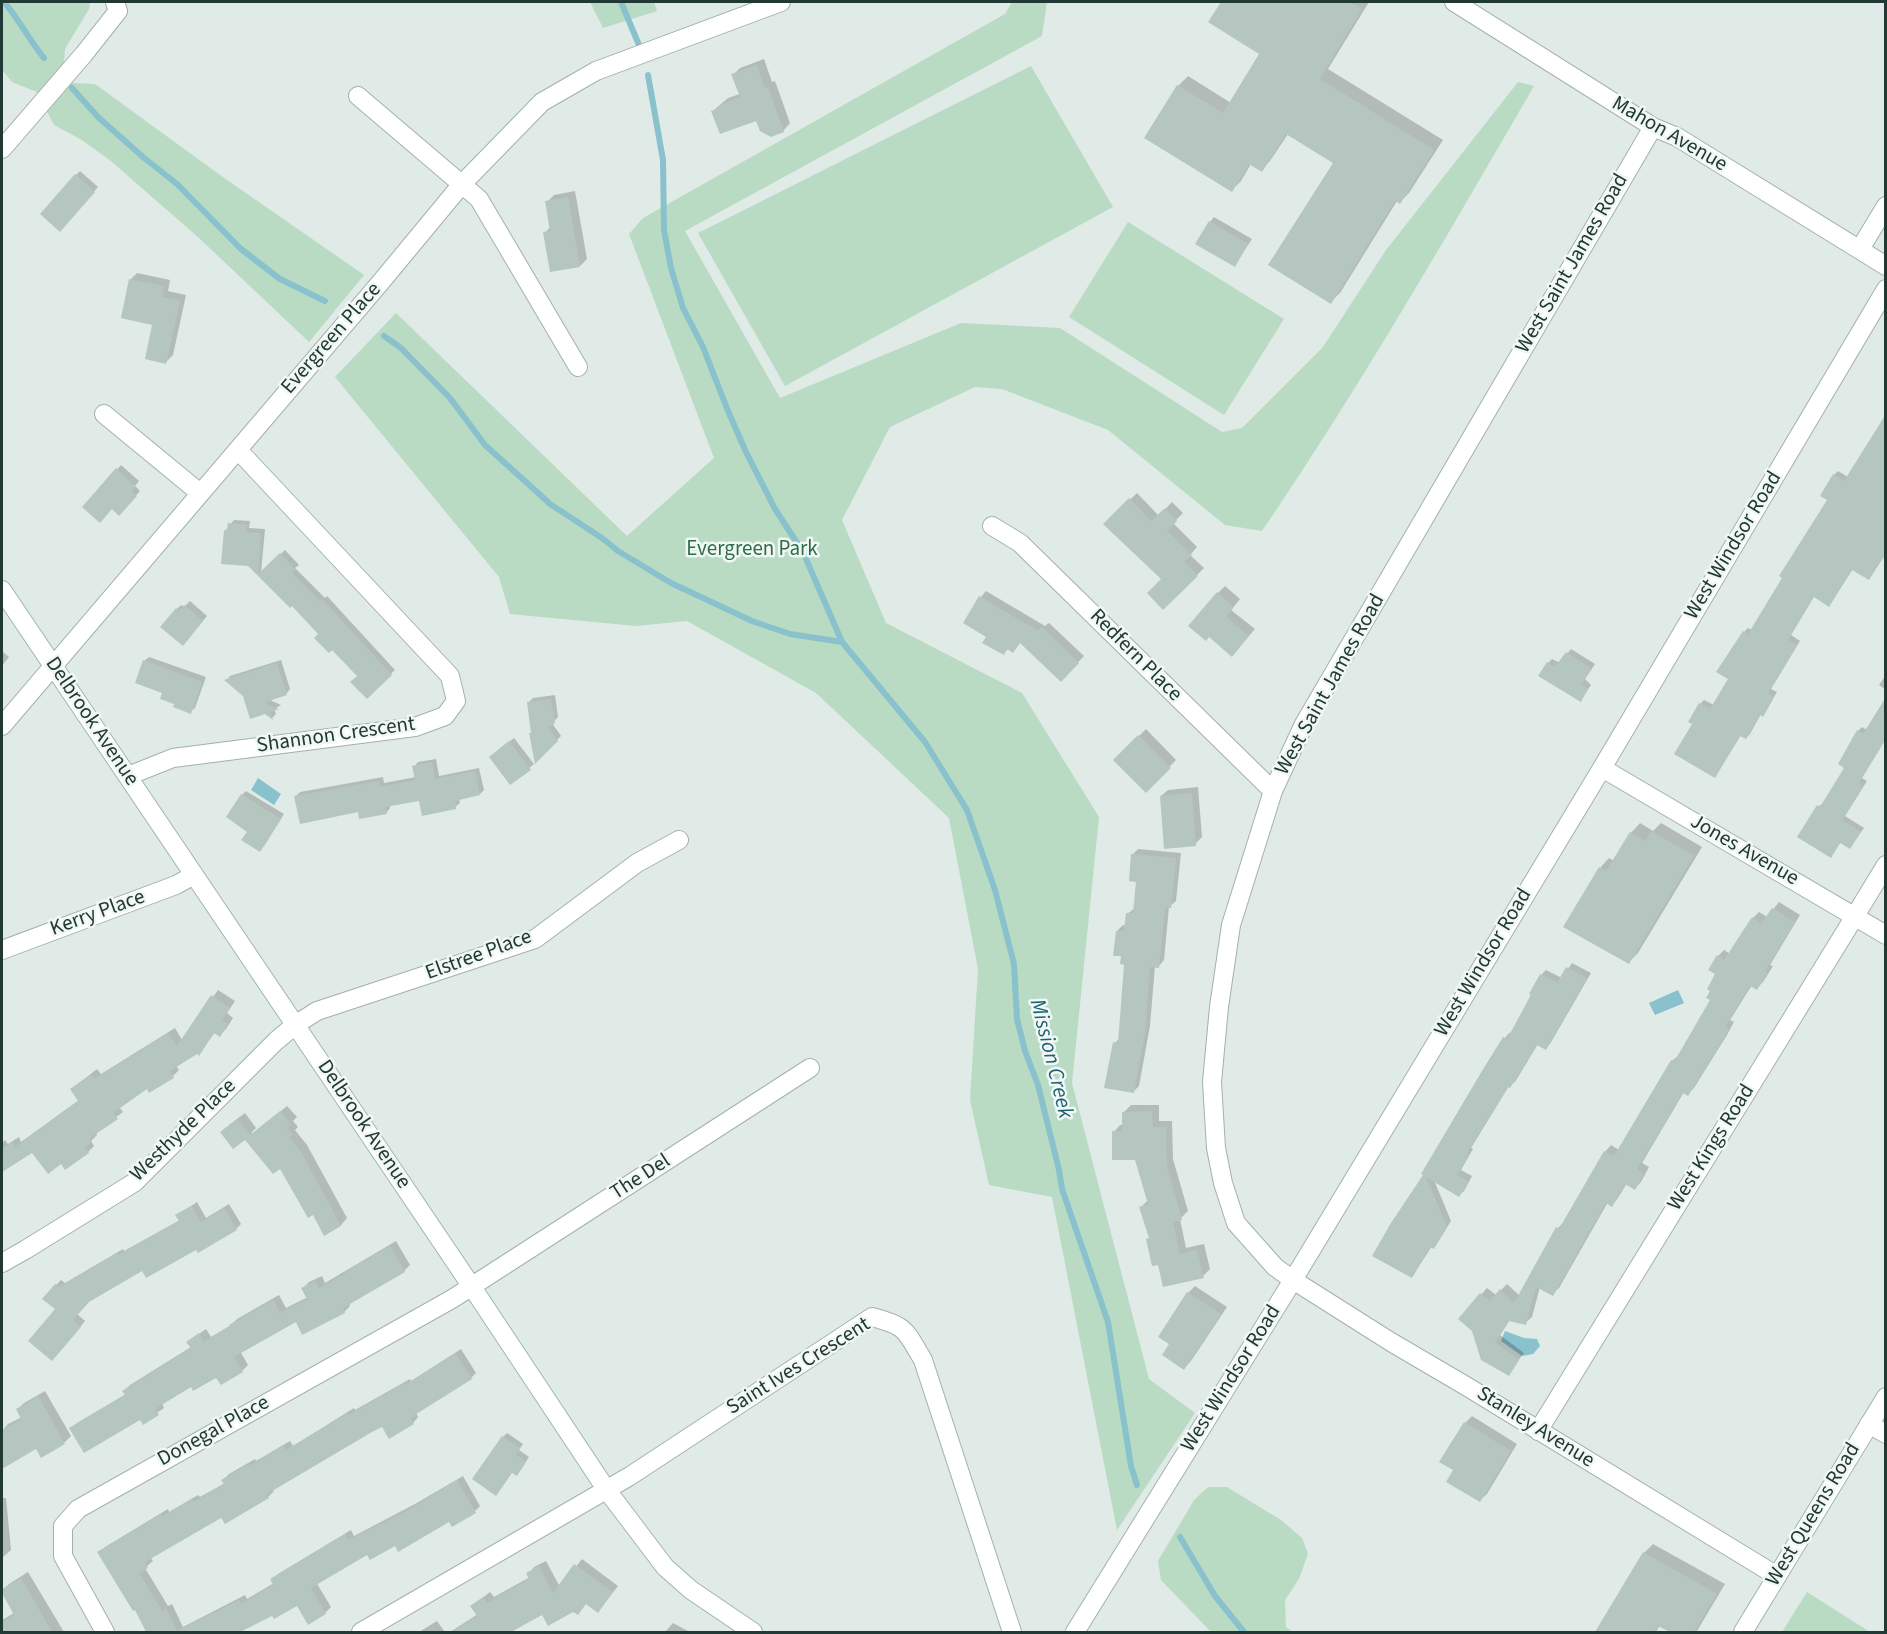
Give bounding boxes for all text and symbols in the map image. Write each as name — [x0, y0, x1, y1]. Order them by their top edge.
street label: Mahon Avenue — [1607, 92, 1731, 178]
street label: West Saint James Road — [1511, 170, 1635, 358]
street label: Evergreen Place — [277, 278, 387, 400]
street label: West Windsor Road — [1680, 467, 1788, 625]
park label: Evergreen Park — [686, 537, 818, 563]
street label: West Saint James Road — [1271, 590, 1391, 780]
street label: Redfern Place — [1083, 604, 1187, 708]
street label: Delbrook Avenue — [39, 653, 143, 791]
street label: Shannon Crescent — [255, 712, 417, 760]
street label: Jones Avenue — [1685, 810, 1803, 892]
street label: West Windsor Road — [1430, 884, 1538, 1042]
street label: Kerry Place — [47, 885, 149, 943]
street label: Elstree Place — [422, 925, 536, 987]
water label: Mission Creek — [1022, 997, 1078, 1121]
street label: Delbrook Avenue — [311, 1056, 415, 1194]
street label: Westhyde Place — [126, 1074, 242, 1188]
street label: West Kings Road — [1663, 1080, 1761, 1216]
street label: The Del — [606, 1149, 676, 1207]
street label: West Windsor Road — [1177, 1301, 1287, 1457]
street label: Saint Ives Crescent — [722, 1313, 876, 1421]
street label: Stanley Avenue — [1471, 1382, 1599, 1474]
street label: Donegal Place — [154, 1391, 274, 1473]
street label: West Queens Road — [1761, 1439, 1867, 1591]

